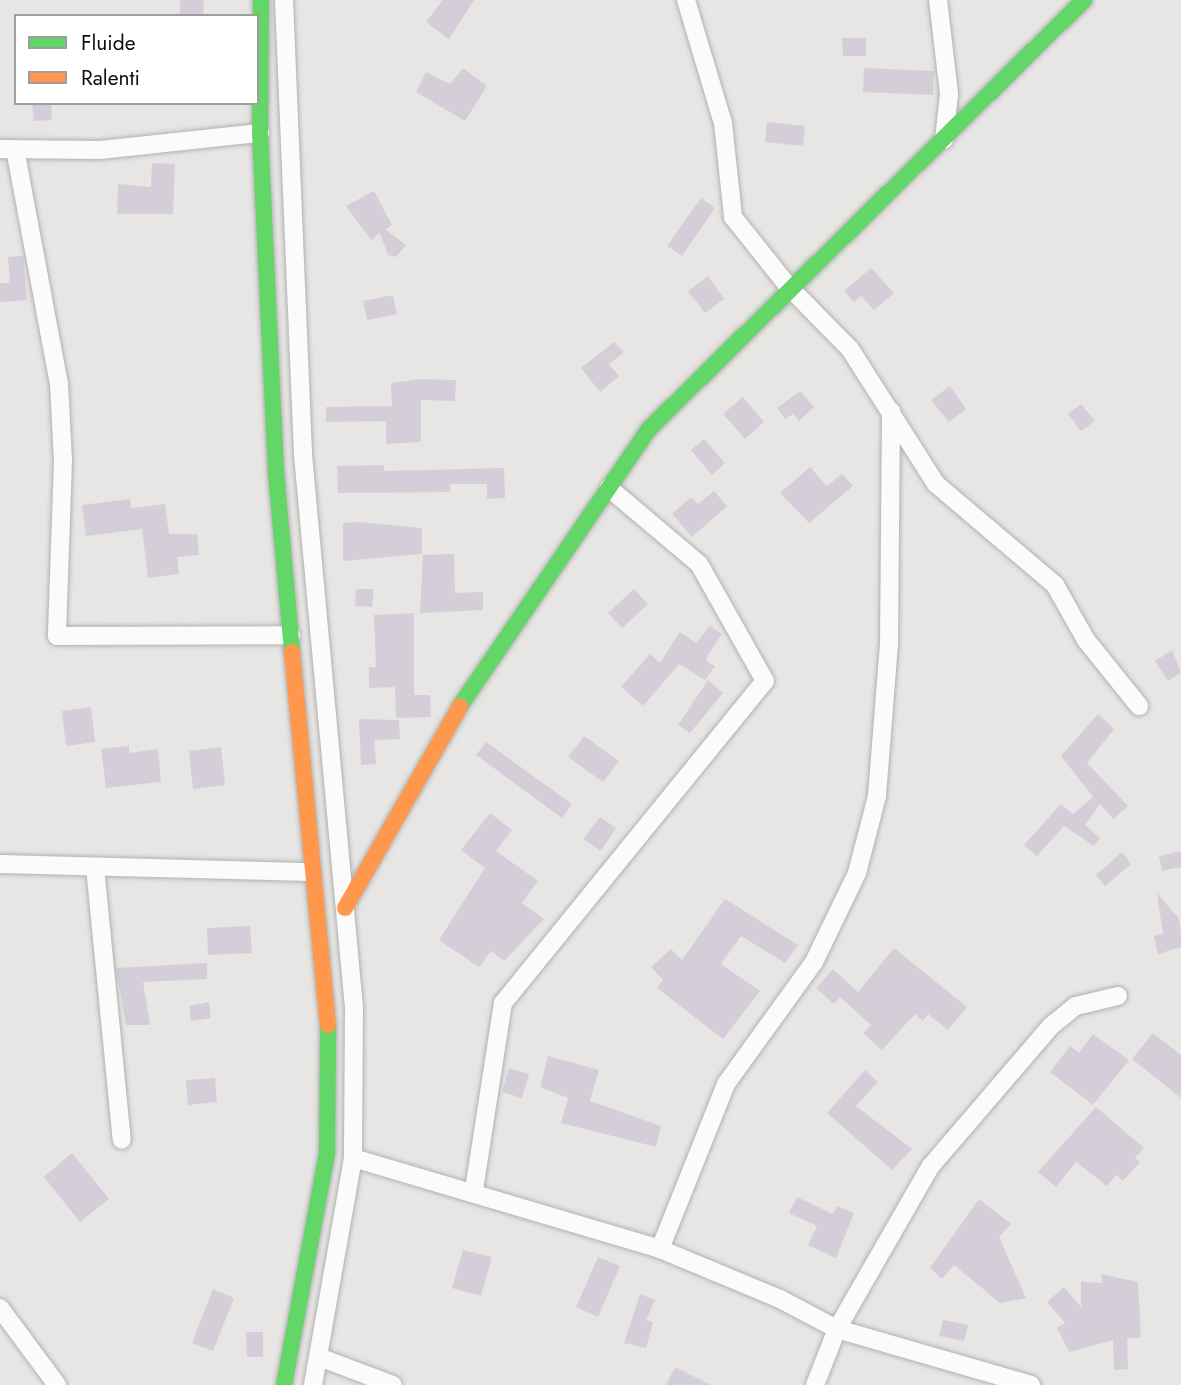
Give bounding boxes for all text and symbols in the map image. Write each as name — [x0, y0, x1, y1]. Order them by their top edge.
legend — [14, 14, 259, 105]
text: Fluide — [81, 28, 136, 58]
text: Ralenti — [81, 63, 140, 93]

